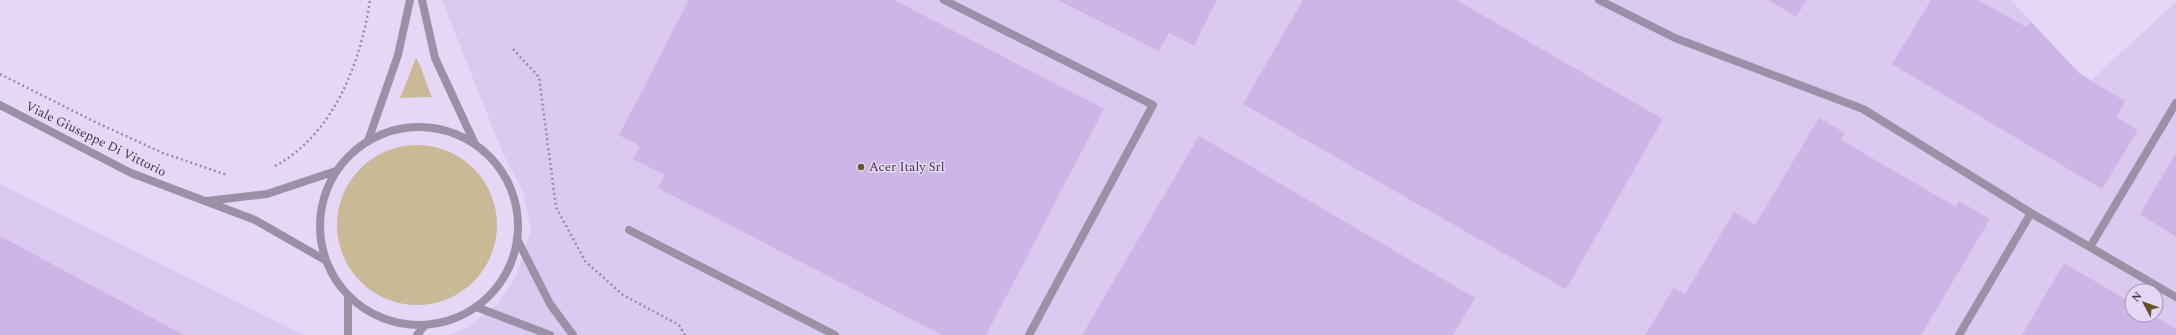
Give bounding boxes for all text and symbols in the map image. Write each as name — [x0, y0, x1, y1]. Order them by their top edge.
street label: Viale Giuseppe Di Vittorio — [22, 96, 170, 182]
place label: Acer Italy Srl — [869, 157, 945, 177]
marker: Acer Italy Srl — [856, 162, 866, 172]
north arrow — [2124, 283, 2164, 323]
text: N — [2127, 288, 2146, 306]

